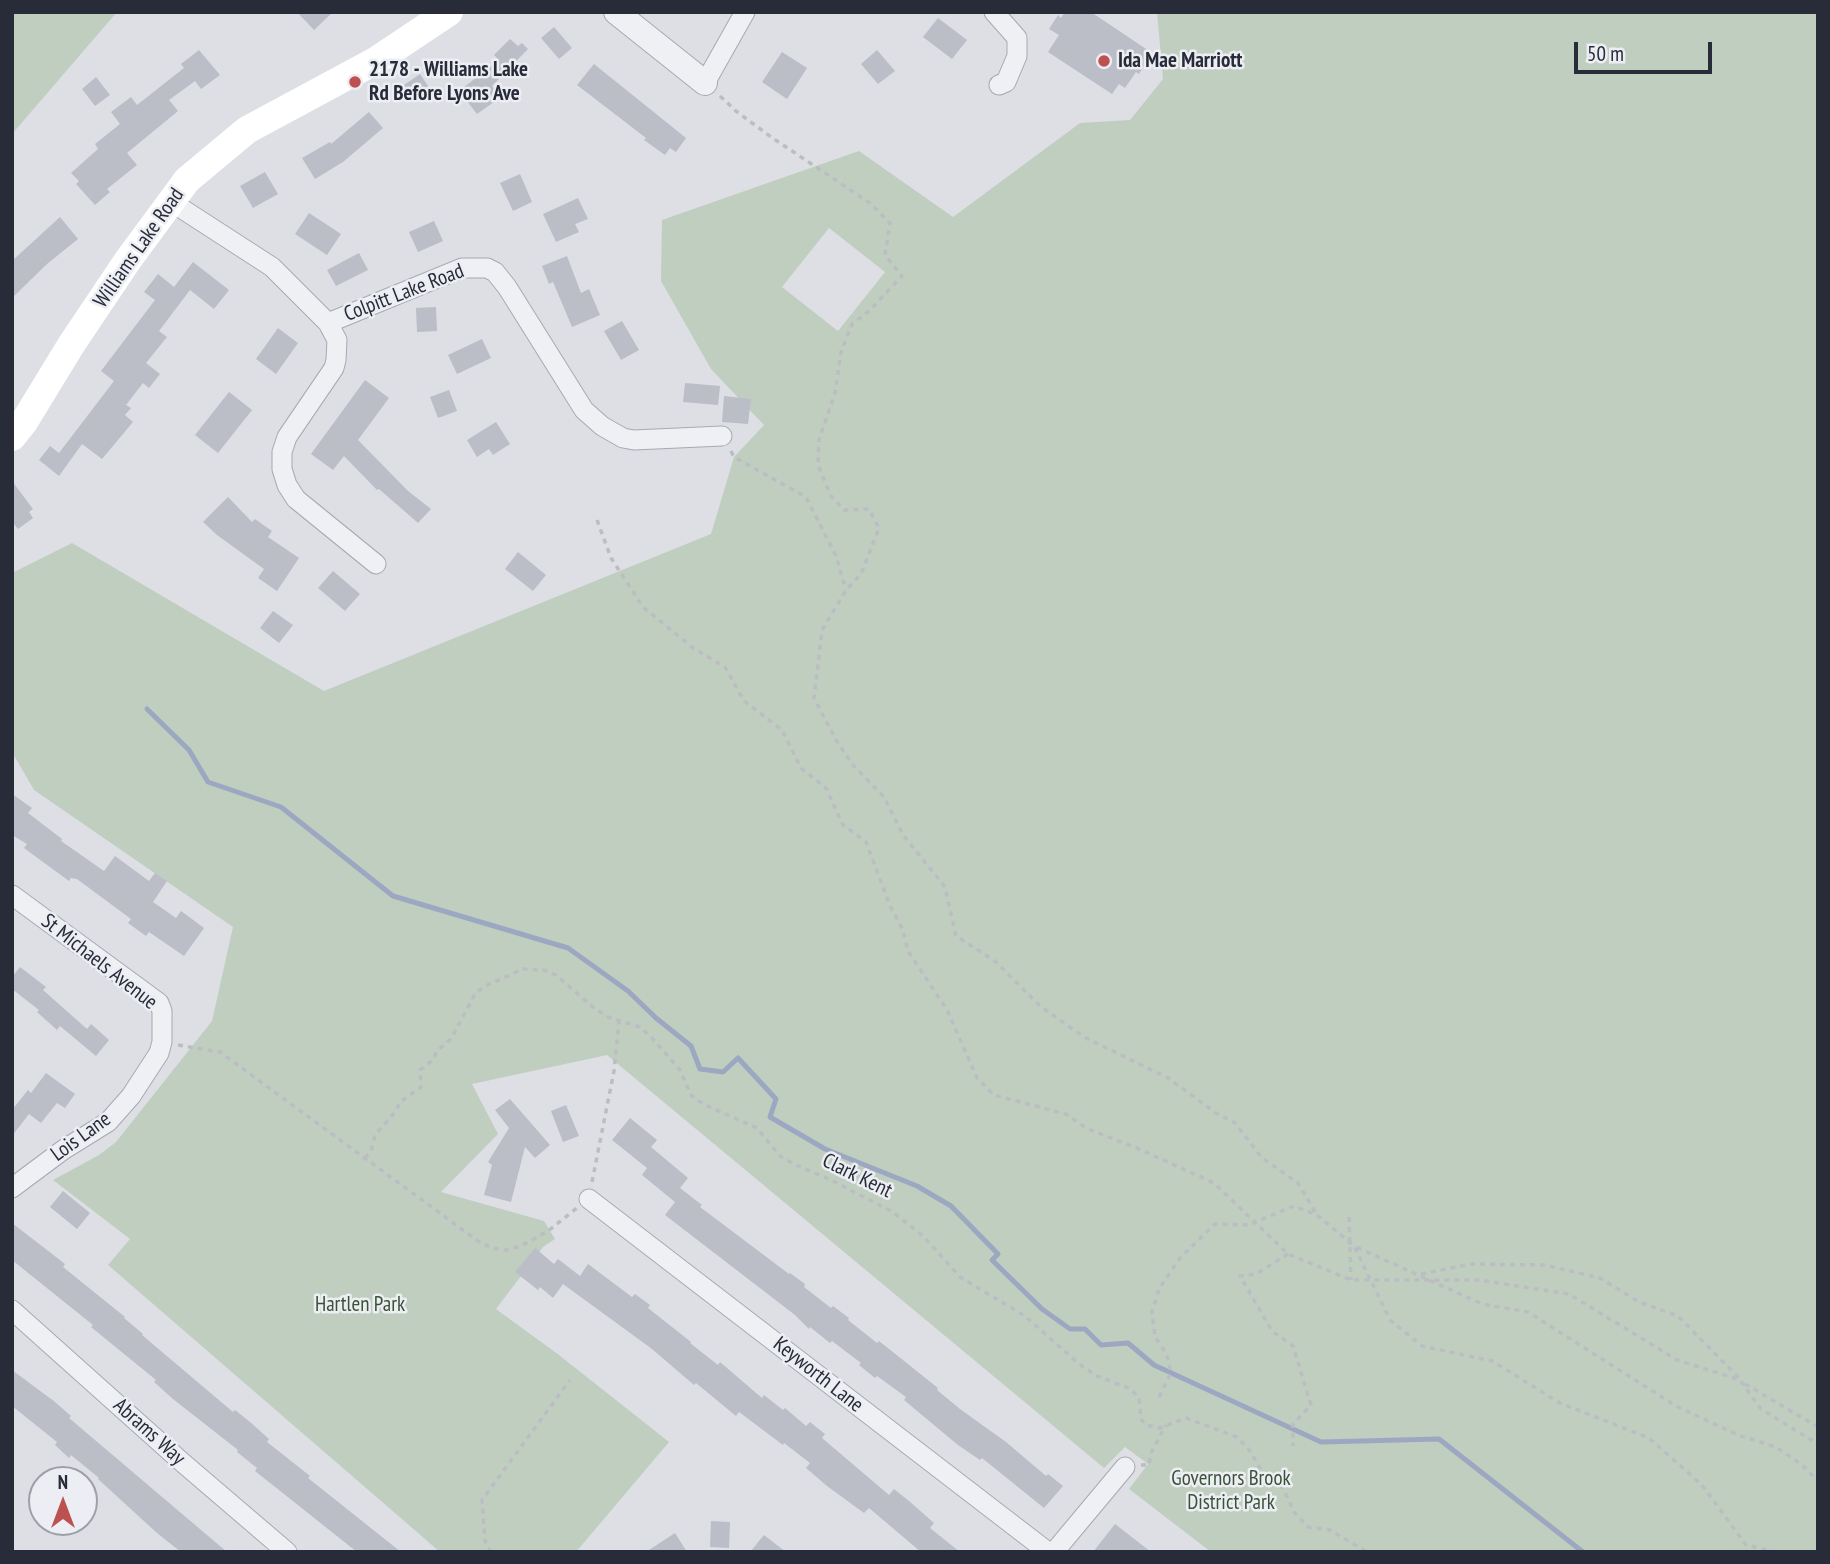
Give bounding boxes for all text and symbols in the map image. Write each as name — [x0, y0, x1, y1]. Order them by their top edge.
scale bar — [1578, 28, 1716, 72]
text: 50 m — [1587, 40, 1624, 67]
place label: Ida Mae Marriott — [1118, 48, 1242, 74]
marker: Ida Mae Marriott — [1096, 53, 1112, 69]
place label: 2178 - Williams Lake Rd Before Lyons Ave — [369, 57, 528, 107]
marker: 2178 - Williams Lake Rd Before Lyons Ave — [347, 74, 363, 90]
street label: Williams Lake Road — [88, 183, 190, 313]
street label: Colpitt Lake Road — [340, 259, 468, 327]
street label: St Michaels Avenue — [36, 909, 162, 1015]
street label: Lois Lane — [46, 1107, 116, 1167]
street label: Clark Kent — [818, 1148, 896, 1204]
park label: Hartlen Park — [315, 1292, 405, 1318]
street label: Keyworth Lane — [768, 1332, 868, 1418]
street label: Abrams Way — [108, 1393, 190, 1471]
north arrow — [28, 1466, 98, 1536]
park label: Governors Brook District Park — [1171, 1466, 1291, 1516]
text: N — [58, 1470, 68, 1494]

